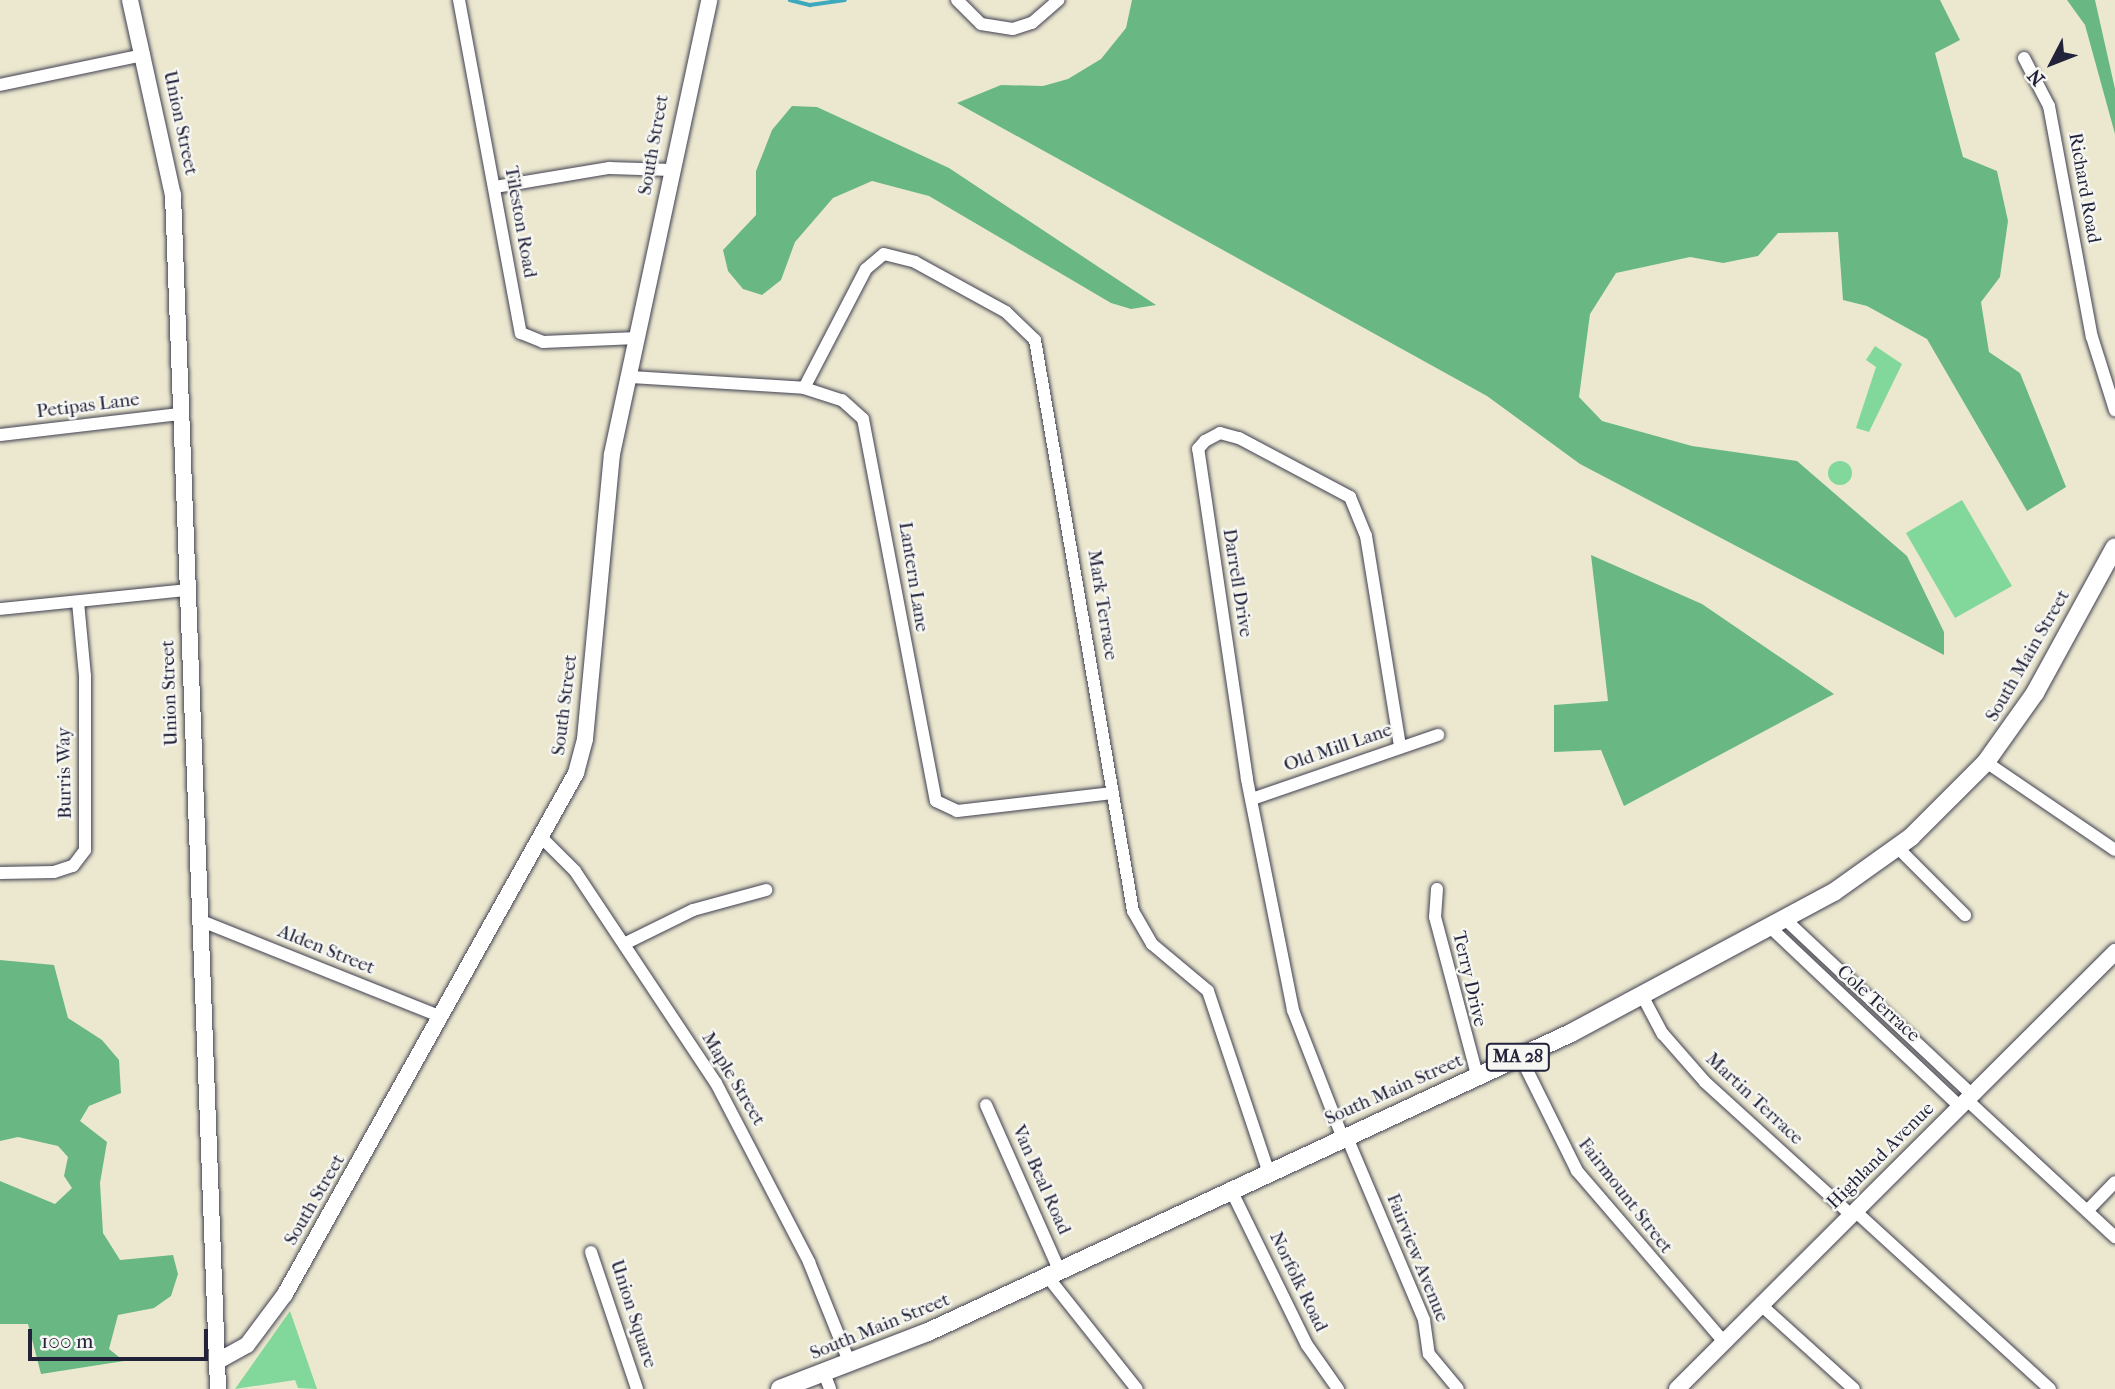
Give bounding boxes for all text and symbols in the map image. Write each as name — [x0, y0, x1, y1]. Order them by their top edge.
north arrow — [2017, 28, 2087, 98]
text: N — [2023, 64, 2049, 90]
street label: Union Street — [158, 69, 202, 177]
street label: South Street — [634, 93, 674, 197]
street label: Richard Road — [2063, 131, 2105, 245]
street label: Tileston Road — [499, 164, 541, 280]
street label: Petipas Lane — [35, 388, 141, 424]
street label: Lantern Lane — [893, 520, 933, 634]
street label: Darrell Drive — [1217, 527, 1257, 639]
street label: Mark Terrace — [1082, 548, 1122, 662]
street label: South Main Street — [1981, 586, 2075, 726]
street label: Union Street — [157, 640, 183, 746]
street label: South Street — [547, 653, 583, 757]
street label: Old Mill Lane — [1281, 719, 1395, 777]
street label: Burris Way — [53, 727, 77, 819]
street label: Alden Street — [274, 920, 378, 980]
street label: Terry Drive — [1447, 929, 1491, 1029]
street label: Cole Terrace — [1832, 961, 1924, 1047]
street label: Maple Street — [696, 1028, 770, 1130]
road number: MA 28 — [1485, 1042, 1551, 1072]
street label: Martin Terrace — [1700, 1048, 1808, 1150]
street label: South Main Street — [1322, 1049, 1466, 1131]
street label: Highland Avenue — [1823, 1098, 1939, 1214]
street label: Van Beal Road — [1007, 1122, 1075, 1238]
street label: Fairmount Street — [1573, 1134, 1677, 1258]
street label: South Street — [280, 1150, 350, 1250]
street label: Fairview Avenue — [1381, 1191, 1453, 1325]
street label: Norfolk Road — [1264, 1228, 1332, 1336]
street label: Union Square — [605, 1257, 661, 1371]
street label: South Main Street — [807, 1289, 953, 1365]
scale bar — [32, 1316, 212, 1360]
text: 100 m — [41, 1329, 94, 1353]

